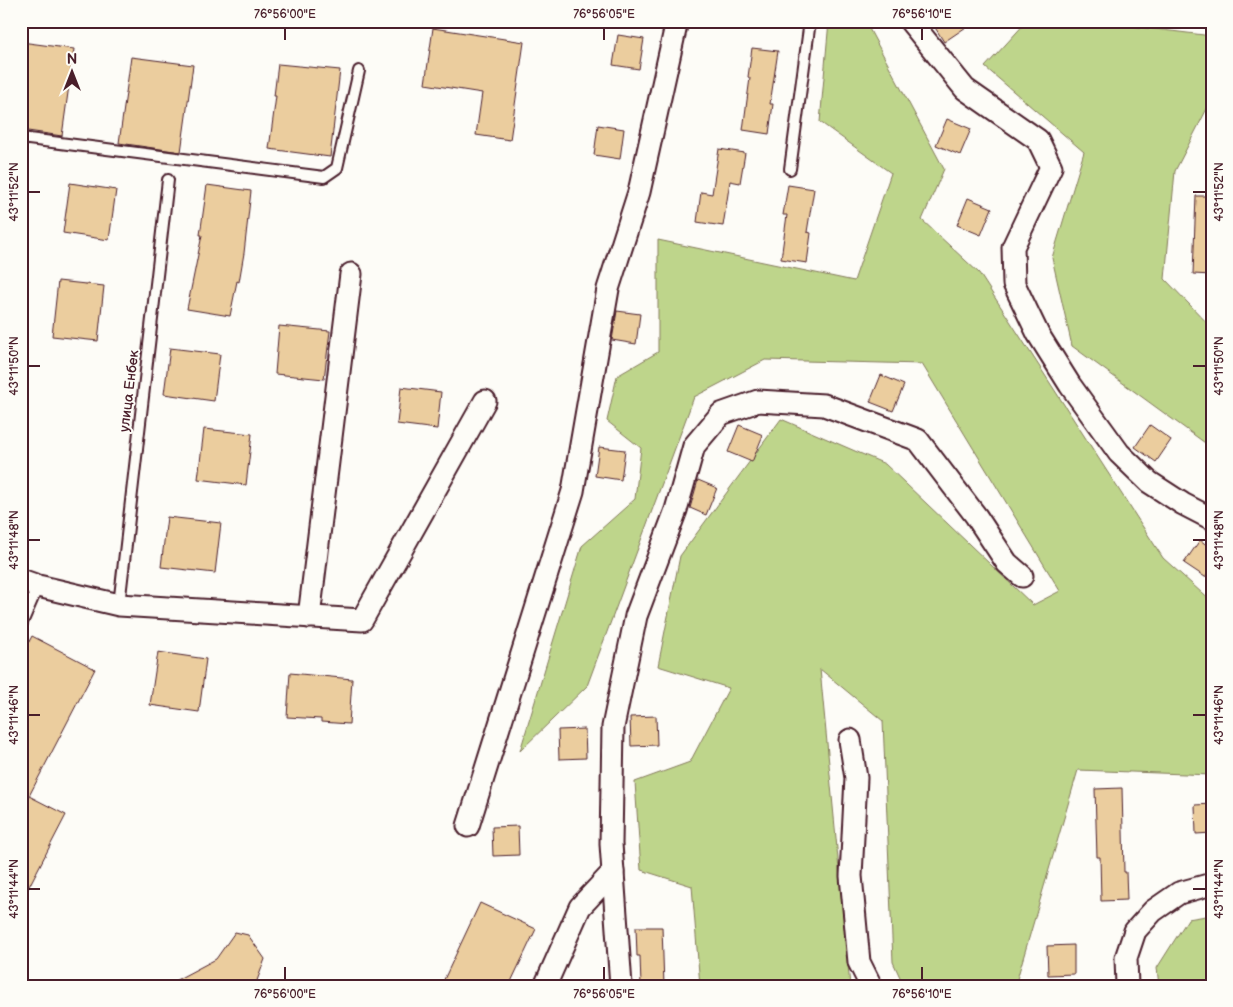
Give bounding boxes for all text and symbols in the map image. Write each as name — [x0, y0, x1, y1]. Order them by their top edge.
text: 76°56'00"E — [254, 7, 316, 22]
text: 76°56'05"E — [573, 7, 635, 22]
text: 76°56'10"E — [892, 7, 952, 22]
north arrow — [48, 48, 98, 98]
text: N — [67, 51, 77, 68]
text: 43°11'52"N — [7, 162, 22, 222]
text: 43°11'52"N — [1212, 162, 1227, 222]
text: 43°11'50"N — [7, 336, 22, 396]
text: 43°11'50"N — [1212, 336, 1227, 396]
street label: улица Енбек — [116, 348, 143, 433]
text: 43°11'48"N — [7, 510, 22, 570]
text: 43°11'48"N — [1212, 510, 1227, 570]
text: 43°11'46"N — [7, 685, 22, 745]
text: 43°11'46"N — [1212, 685, 1227, 745]
text: 43°11'44"N — [7, 859, 22, 919]
text: 43°11'44"N — [1212, 859, 1227, 919]
text: 76°56'00"E — [254, 987, 316, 1002]
text: 76°56'05"E — [573, 987, 635, 1002]
text: 76°56'10"E — [892, 987, 952, 1002]

